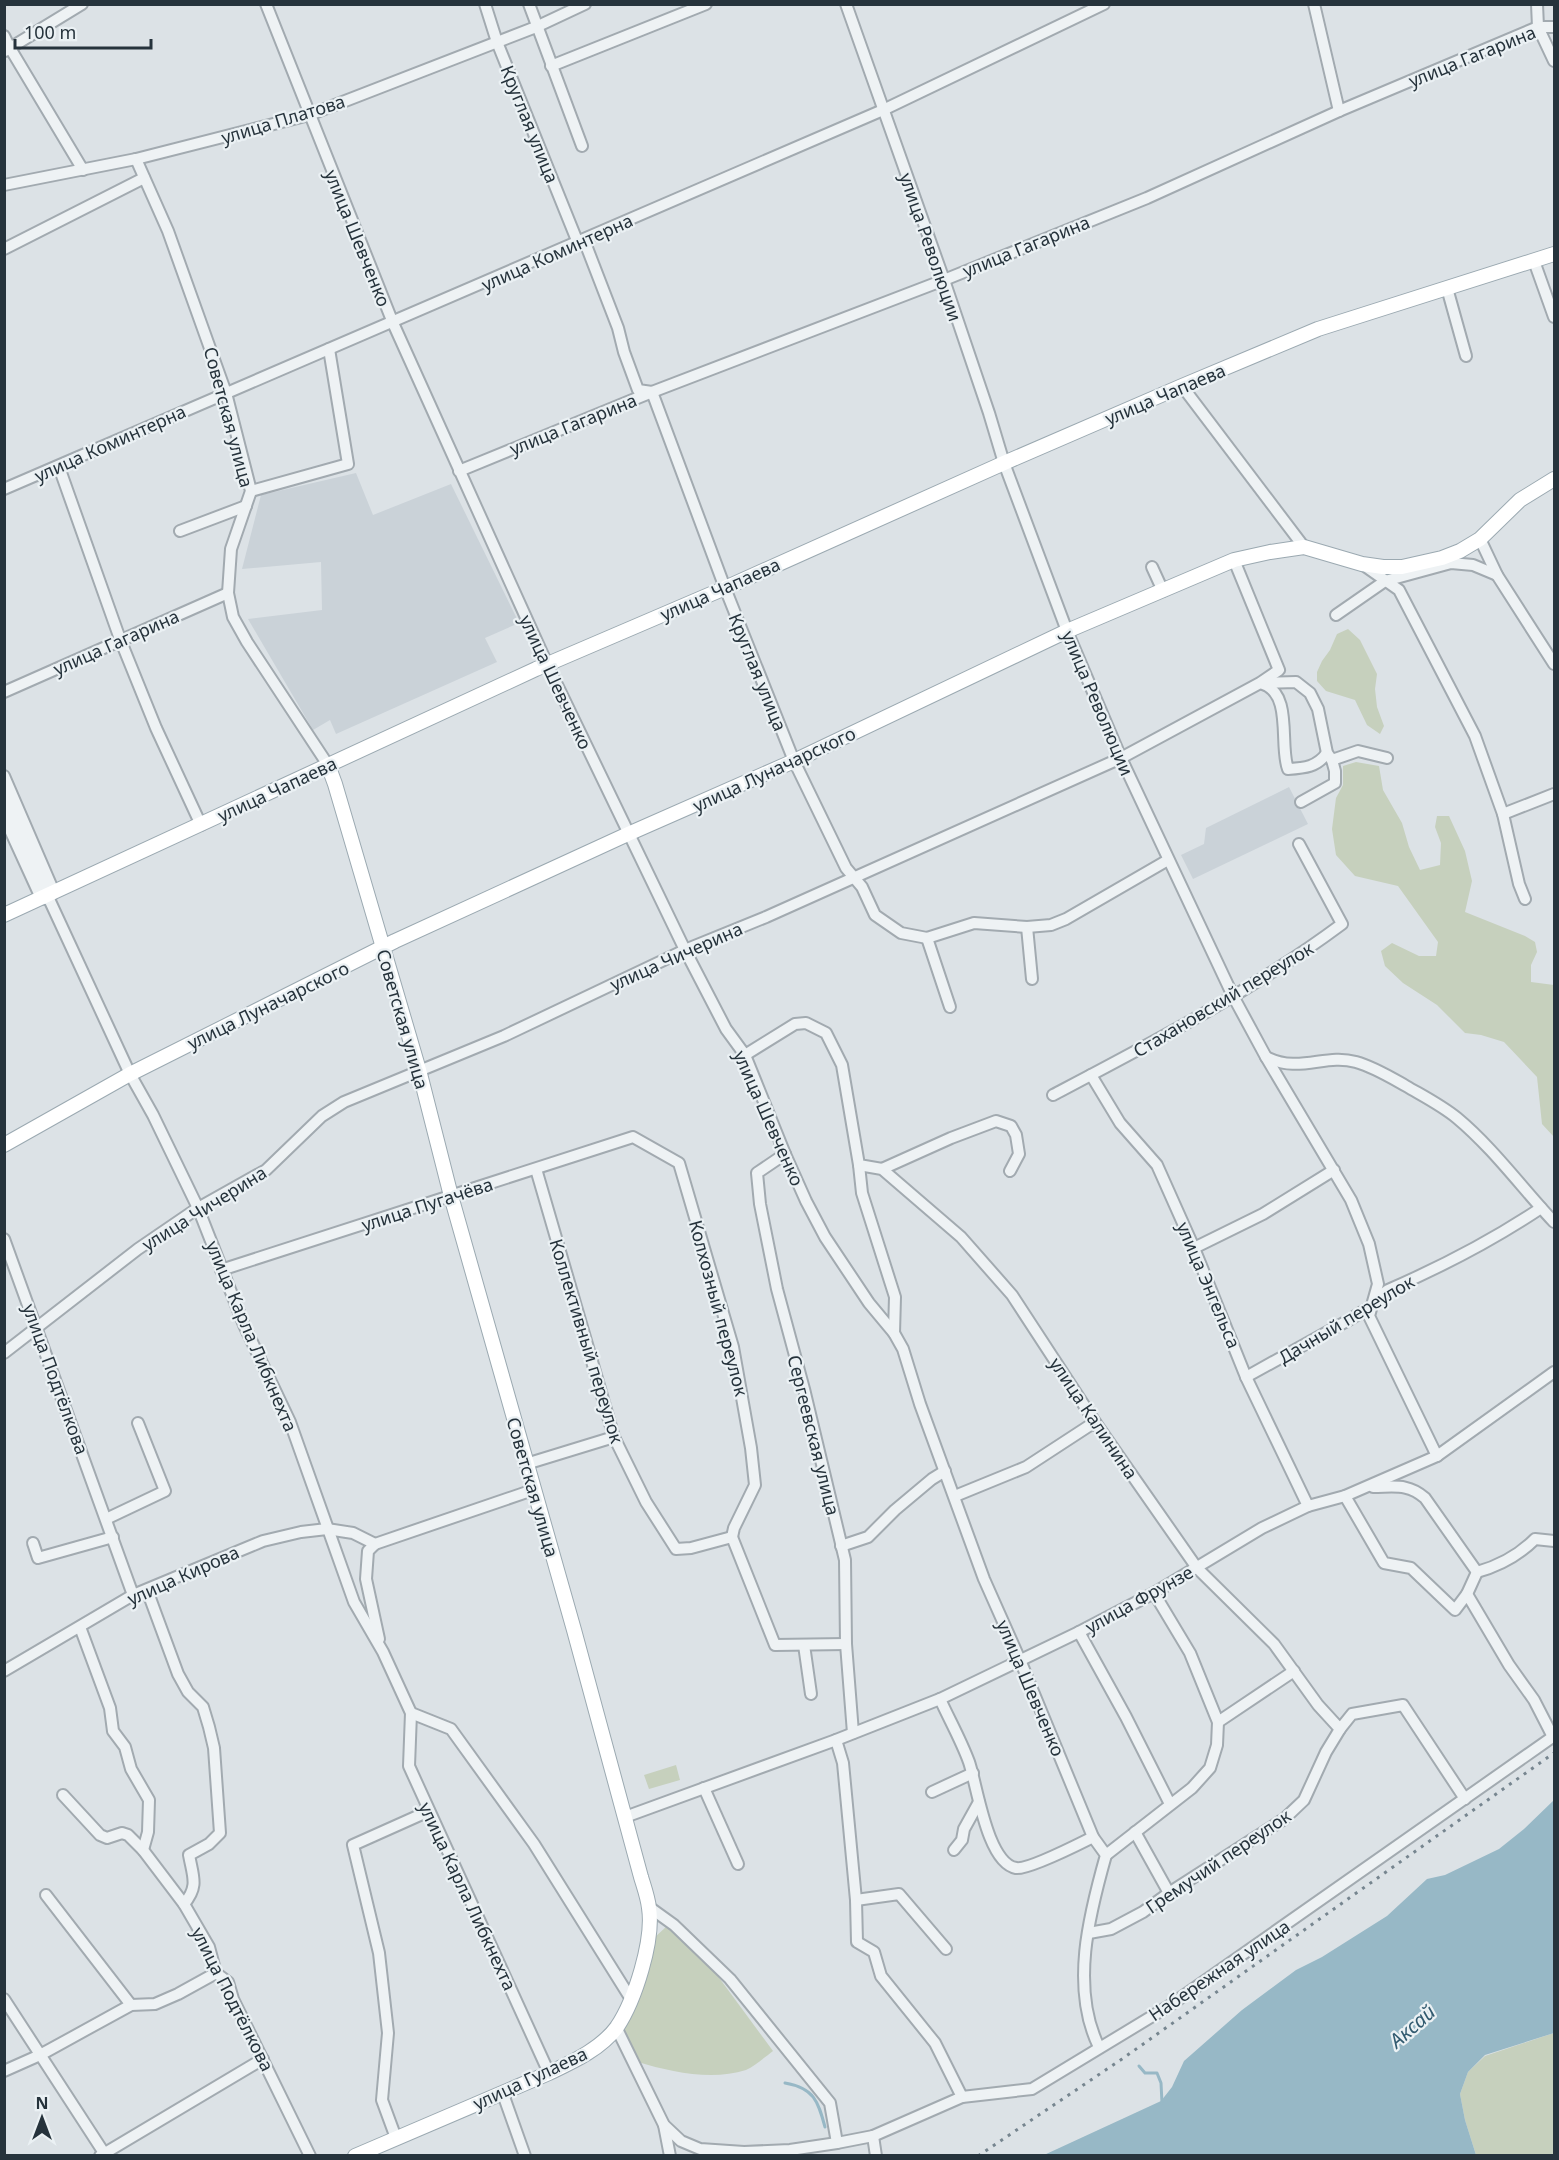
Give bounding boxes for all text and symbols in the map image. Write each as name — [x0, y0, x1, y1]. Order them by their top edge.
scale bar — [15, 12, 152, 50]
text: 100 m — [24, 20, 76, 44]
street label: улица Гагарина — [1405, 20, 1539, 92]
street label: Круглая улица — [495, 62, 565, 186]
street label: улица Платова — [218, 89, 348, 149]
street label: улица Шевченко — [320, 166, 396, 310]
street label: улица Революции — [894, 170, 968, 324]
street label: улица Коминтерна — [477, 208, 637, 296]
street label: улица Гагарина — [959, 210, 1093, 282]
street label: Советская улица — [199, 344, 259, 490]
street label: улица Чапаева — [1101, 358, 1229, 430]
street label: улица Гагарина — [506, 388, 640, 460]
street label: улица Коминтерна — [30, 399, 190, 487]
street label: улица Чапаева — [656, 552, 784, 626]
street label: улица Гагарина — [49, 604, 183, 680]
street label: Круглая улица — [723, 610, 793, 734]
street label: улица Шевченко — [514, 611, 598, 753]
street label: улица Революции — [1057, 627, 1139, 779]
street label: улица Луначарского — [689, 721, 859, 817]
street label: улица Чапаева — [214, 751, 340, 827]
street label: улица Чичерина — [606, 916, 746, 996]
street label: Стахановский переулок — [1129, 935, 1318, 1062]
street label: Советская улица — [372, 946, 434, 1092]
street label: улица Луначарского — [183, 955, 353, 1055]
street label: улица Шевченко — [728, 1046, 810, 1190]
street label: улица Чичерина — [137, 1160, 271, 1256]
street label: улица Пугачёва — [358, 1171, 496, 1237]
street label: Колхозный переулок — [684, 1217, 754, 1399]
street label: улица Энгельса — [1172, 1218, 1246, 1352]
street label: Коллективный переулок — [544, 1236, 630, 1447]
street label: улица Карла Либкнехта — [201, 1237, 303, 1435]
street label: Дачный переулок — [1274, 1269, 1419, 1369]
street label: улица Подтёлкова — [18, 1300, 94, 1458]
street label: Сергеевская улица — [782, 1352, 846, 1518]
street label: улица Калинина — [1044, 1352, 1144, 1484]
street label: Советская улица — [502, 1414, 564, 1560]
street label: улица Кирова — [123, 1540, 243, 1610]
street label: улица Фрунзе — [1081, 1559, 1197, 1639]
street label: улица Шевченко — [991, 1616, 1071, 1760]
street label: улица Карла Либкнехта — [414, 1798, 522, 1994]
street label: Гремучий переулок — [1141, 1803, 1296, 1919]
street label: Набережная улица — [1144, 1914, 1294, 2026]
street label: улица Подтёлкова — [186, 1923, 280, 2075]
water label: Аксай — [1382, 1999, 1441, 2055]
street label: улица Гулаева — [469, 2041, 591, 2115]
north arrow — [12, 2088, 72, 2148]
text: N — [35, 2092, 49, 2114]

